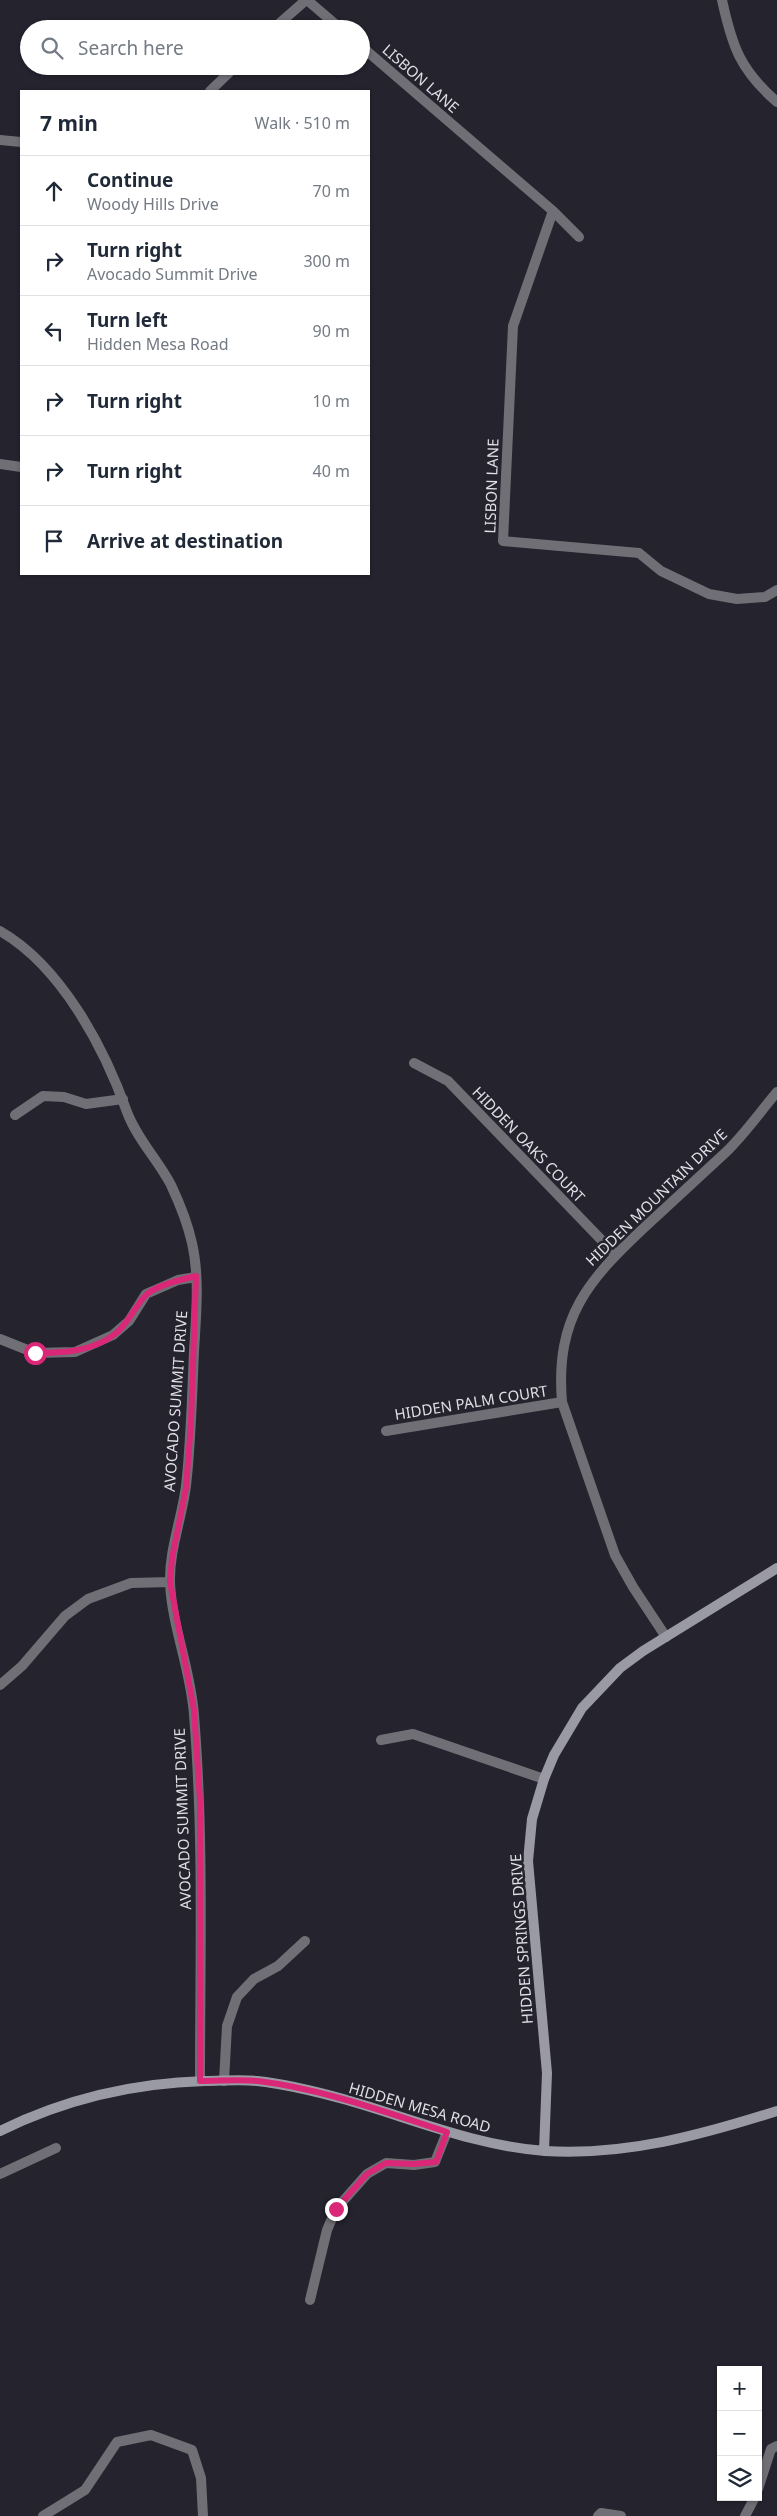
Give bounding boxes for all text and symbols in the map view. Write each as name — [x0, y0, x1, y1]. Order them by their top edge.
search box — [20, 20, 370, 75]
icon: search — [38, 34, 66, 62]
text: Search here — [78, 35, 184, 61]
street label: LISBON LANE — [379, 39, 463, 117]
text: 7 min — [40, 109, 98, 137]
text: Walk · 510 m — [255, 112, 350, 134]
text: Continue — [87, 167, 173, 193]
icon: ahead — [40, 177, 68, 205]
text: 70 m — [313, 180, 350, 202]
text: Woody Hills Drive — [87, 193, 219, 215]
text: Turn right — [87, 237, 182, 263]
icon: right — [40, 247, 68, 275]
text: 300 m — [303, 250, 350, 272]
text: Avocado Summit Drive — [87, 263, 258, 285]
text: Turn left — [87, 307, 168, 333]
icon: left — [40, 317, 68, 345]
text: 90 m — [313, 320, 350, 342]
text: Hidden Mesa Road — [87, 333, 229, 355]
icon: right — [40, 387, 68, 415]
text: Turn right — [87, 388, 182, 414]
text: 10 m — [313, 390, 350, 412]
street label: LISBON LANE — [479, 438, 503, 534]
icon: right — [40, 457, 68, 485]
text: Turn right — [87, 458, 182, 484]
text: 40 m — [313, 460, 350, 482]
icon: arrive — [40, 527, 68, 555]
text: Arrive at destination — [87, 528, 283, 554]
street label: HIDDEN OAKS COURT — [468, 1082, 590, 1207]
street label: HIDDEN MOUNTAIN DRIVE — [581, 1124, 731, 1270]
street label: AVOCADO SUMMIT DRIVE — [159, 1310, 191, 1492]
route start — [24, 1342, 47, 1365]
street label: HIDDEN PALM COURT — [393, 1380, 550, 1424]
street label: AVOCADO SUMMIT DRIVE — [169, 1728, 195, 1910]
street label: HIDDEN SPRINGS DRIVE — [505, 1853, 537, 2025]
street label: HIDDEN MESA ROAD — [347, 2077, 493, 2137]
route end — [325, 2198, 348, 2221]
map controls — [717, 2366, 762, 2501]
button: + — [717, 2366, 762, 2411]
button: − — [717, 2411, 762, 2456]
button: layers — [717, 2456, 762, 2501]

